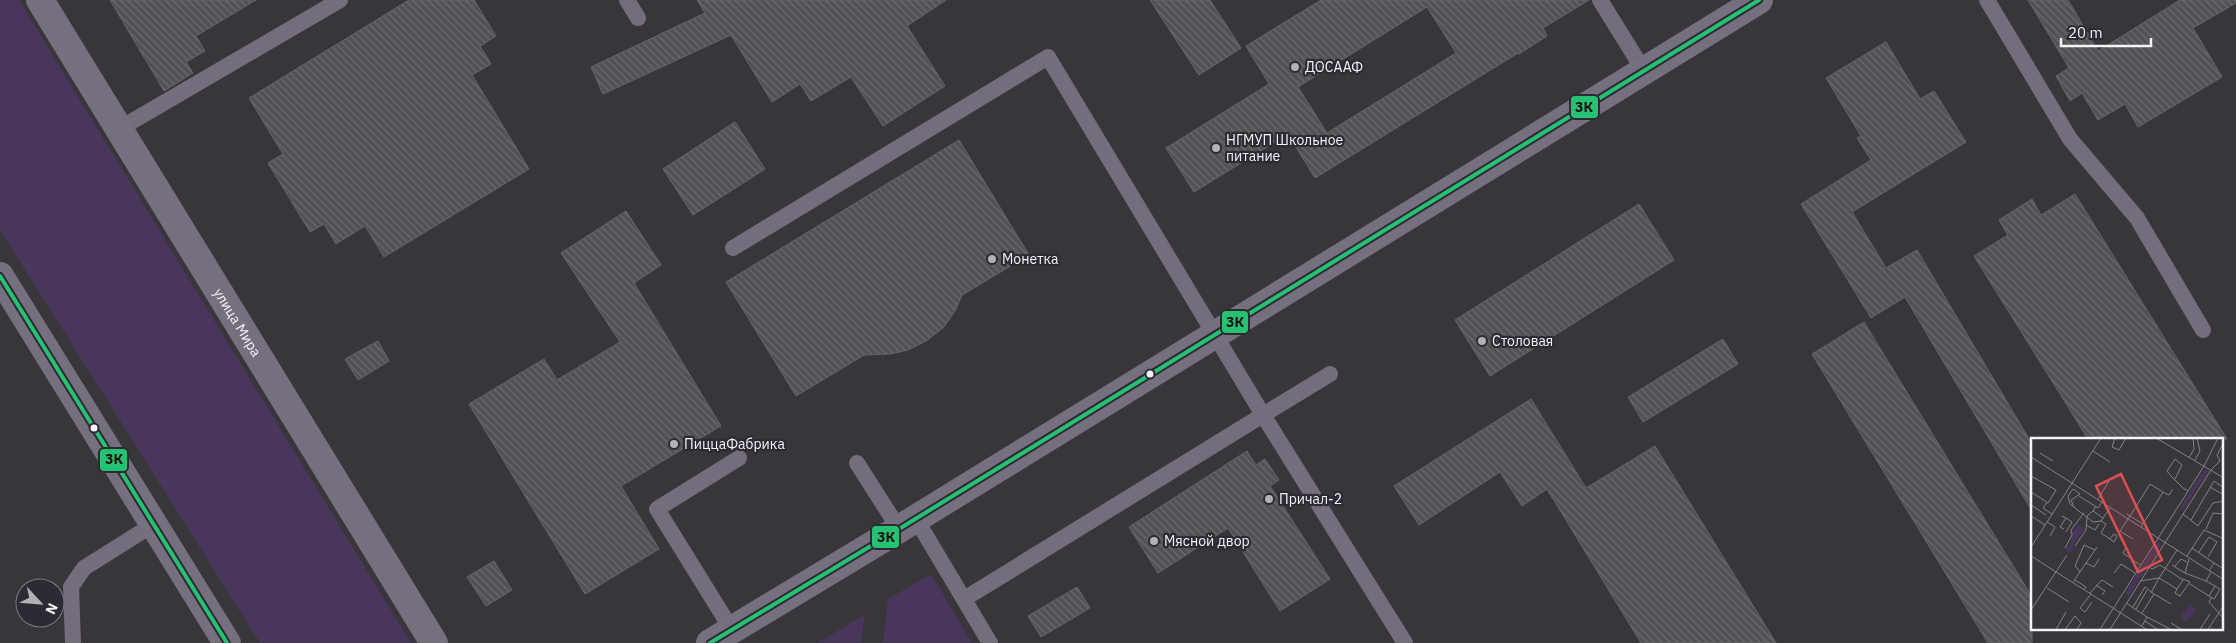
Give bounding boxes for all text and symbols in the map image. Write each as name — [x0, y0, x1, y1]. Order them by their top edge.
scale bar — [2061, 15, 2151, 47]
text: 20 m — [2068, 23, 2103, 42]
place label: ДОСААФ — [1305, 58, 1363, 76]
marker: ДОСААФ — [1289, 61, 1301, 73]
line badge: 3К — [1570, 95, 1599, 119]
text: 3К — [1575, 98, 1593, 116]
place label: НГМУП Школьное питание — [1226, 131, 1343, 165]
marker: НГМУП Школьное питание — [1210, 142, 1222, 154]
place label: Монетка — [1002, 250, 1059, 268]
marker: Монетка — [986, 253, 998, 265]
street label: улица Мира — [210, 285, 266, 360]
line badge: 3К — [1221, 310, 1249, 334]
text: 3К — [1226, 313, 1244, 331]
place label: Столовая — [1492, 332, 1553, 350]
marker: Столовая — [1476, 335, 1488, 347]
unlabelled marker — [1145, 369, 1155, 379]
unlabelled marker — [89, 423, 99, 433]
place label: ПиццаФабрика — [684, 435, 785, 453]
marker: ПиццаФабрика — [668, 438, 680, 450]
inset map — [2031, 438, 2224, 630]
line badge: 3К — [99, 448, 128, 472]
text: 3К — [105, 450, 123, 468]
place label: Причал-2 — [1279, 490, 1342, 508]
marker: Причал-2 — [1263, 493, 1275, 505]
line badge: 3К — [871, 525, 900, 549]
text: 3К — [877, 528, 895, 546]
place label: Мясной двор — [1164, 532, 1250, 550]
marker: Мясной двор — [1148, 535, 1160, 547]
north arrow — [15, 578, 65, 628]
text: N — [41, 600, 62, 617]

